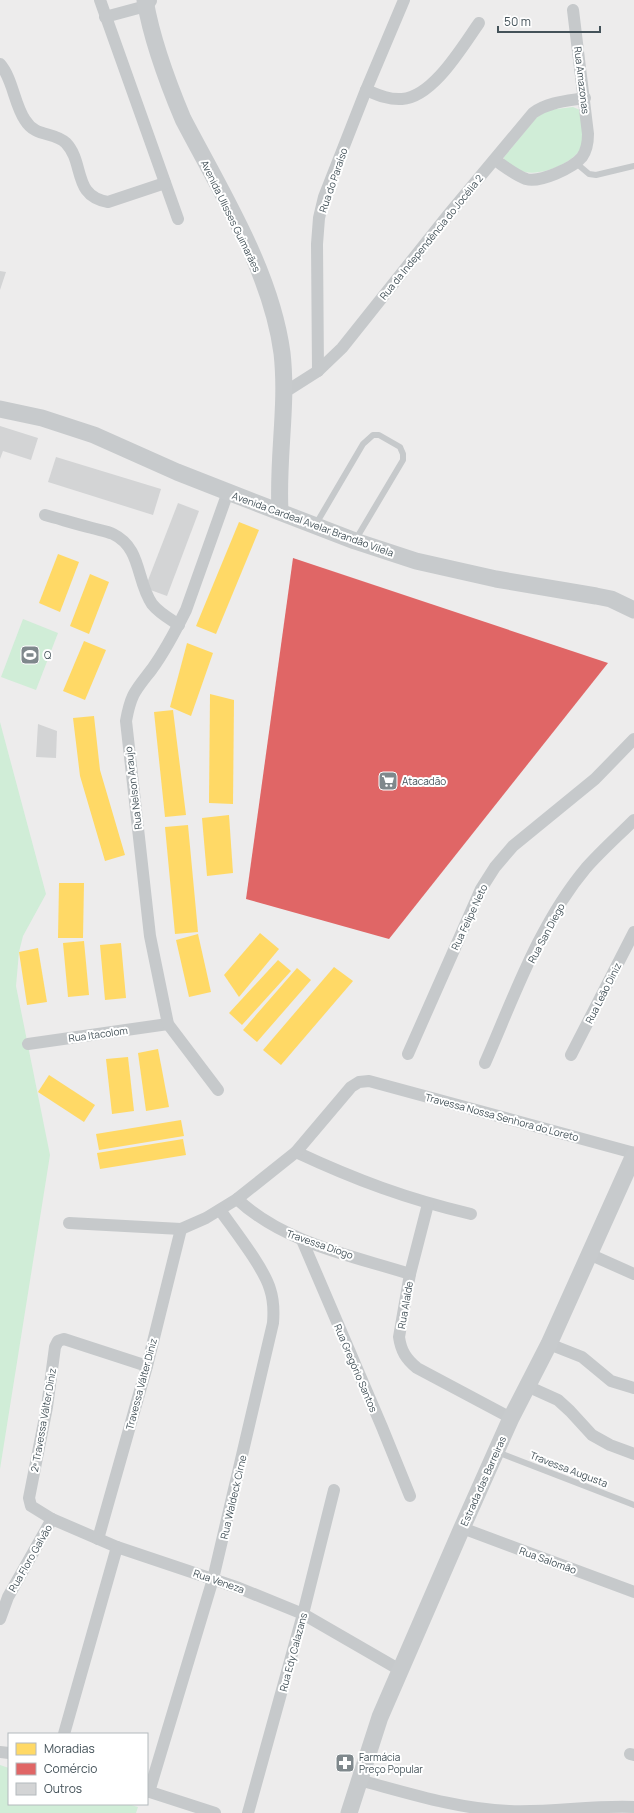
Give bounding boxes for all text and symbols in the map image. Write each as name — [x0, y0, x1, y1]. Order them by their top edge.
scale bar — [498, 8, 600, 34]
text: 50 m — [504, 13, 531, 30]
street label: Rua Amazonas — [571, 46, 593, 114]
street label: Rua do Paraíso — [315, 146, 351, 214]
street label: Avenida Ulisses Guimarães — [198, 158, 264, 274]
street label: Rua da Independência do Jocélia 2 — [376, 171, 486, 302]
street label: Avenida Cardeal Avelar Brandão Vilela — [230, 488, 396, 560]
sports icon: Q — [19, 644, 41, 666]
place label: Q — [44, 648, 51, 662]
street label: Rua Nelson Araujo — [121, 746, 145, 830]
supermarket icon: Atacadão — [377, 770, 399, 792]
place label: Atacadão — [402, 774, 446, 788]
street label: Rua Felipe Neto — [448, 882, 490, 952]
street label: Rua San Diego — [524, 900, 568, 966]
street label: Rua Leão Diniz — [582, 960, 624, 1026]
street label: Rua Itacolom — [67, 1023, 129, 1045]
street label: Travessa Nossa Senhora do Loreto — [424, 1090, 580, 1144]
street label: Travessa Diogo — [285, 1226, 355, 1262]
street label: Rua Alalde — [394, 1280, 416, 1330]
street label: Rua Gregório Santos — [331, 1322, 381, 1414]
street label: Travessa Válter Diniz — [122, 1337, 160, 1431]
street label: 2ª Travessa Válter Diniz — [27, 1367, 59, 1473]
street label: Estrada das Barreiras — [457, 1434, 509, 1528]
street label: Travessa Augusta — [528, 1448, 610, 1490]
street label: Rua Waldeck Cirne — [217, 1454, 249, 1540]
street label: Rua Floro Galvão — [5, 1522, 55, 1594]
street label: Rua Salomão — [518, 1543, 579, 1577]
street label: Rua Veneza — [192, 1566, 246, 1596]
street label: Rua Edy Calazans — [276, 1611, 310, 1693]
legend — [8, 1733, 148, 1805]
text: Moradias — [44, 1740, 95, 1757]
place label: Farmácia Preço Popular — [359, 1750, 423, 1776]
pharmacy icon: Farmácia Preço Popular — [334, 1752, 356, 1774]
text: Comércio — [44, 1760, 97, 1777]
text: Outros — [44, 1780, 82, 1797]

